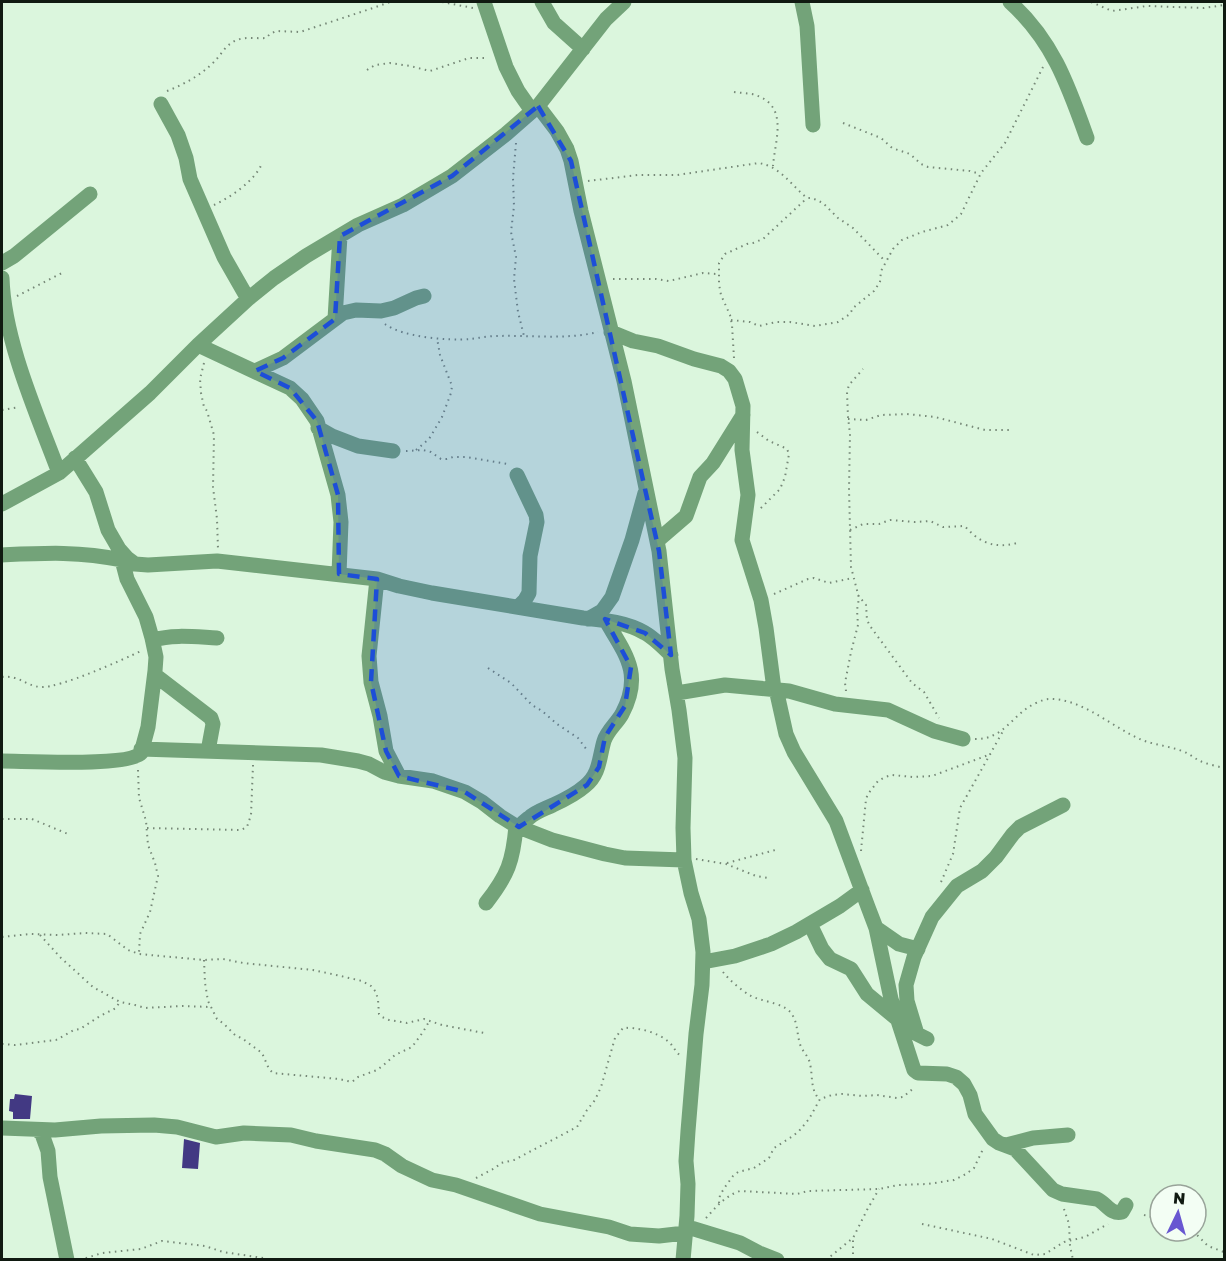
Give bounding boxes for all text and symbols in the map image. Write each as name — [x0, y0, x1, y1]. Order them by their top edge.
north arrow — [1148, 1183, 1208, 1243]
text: N — [1172, 1188, 1186, 1209]

